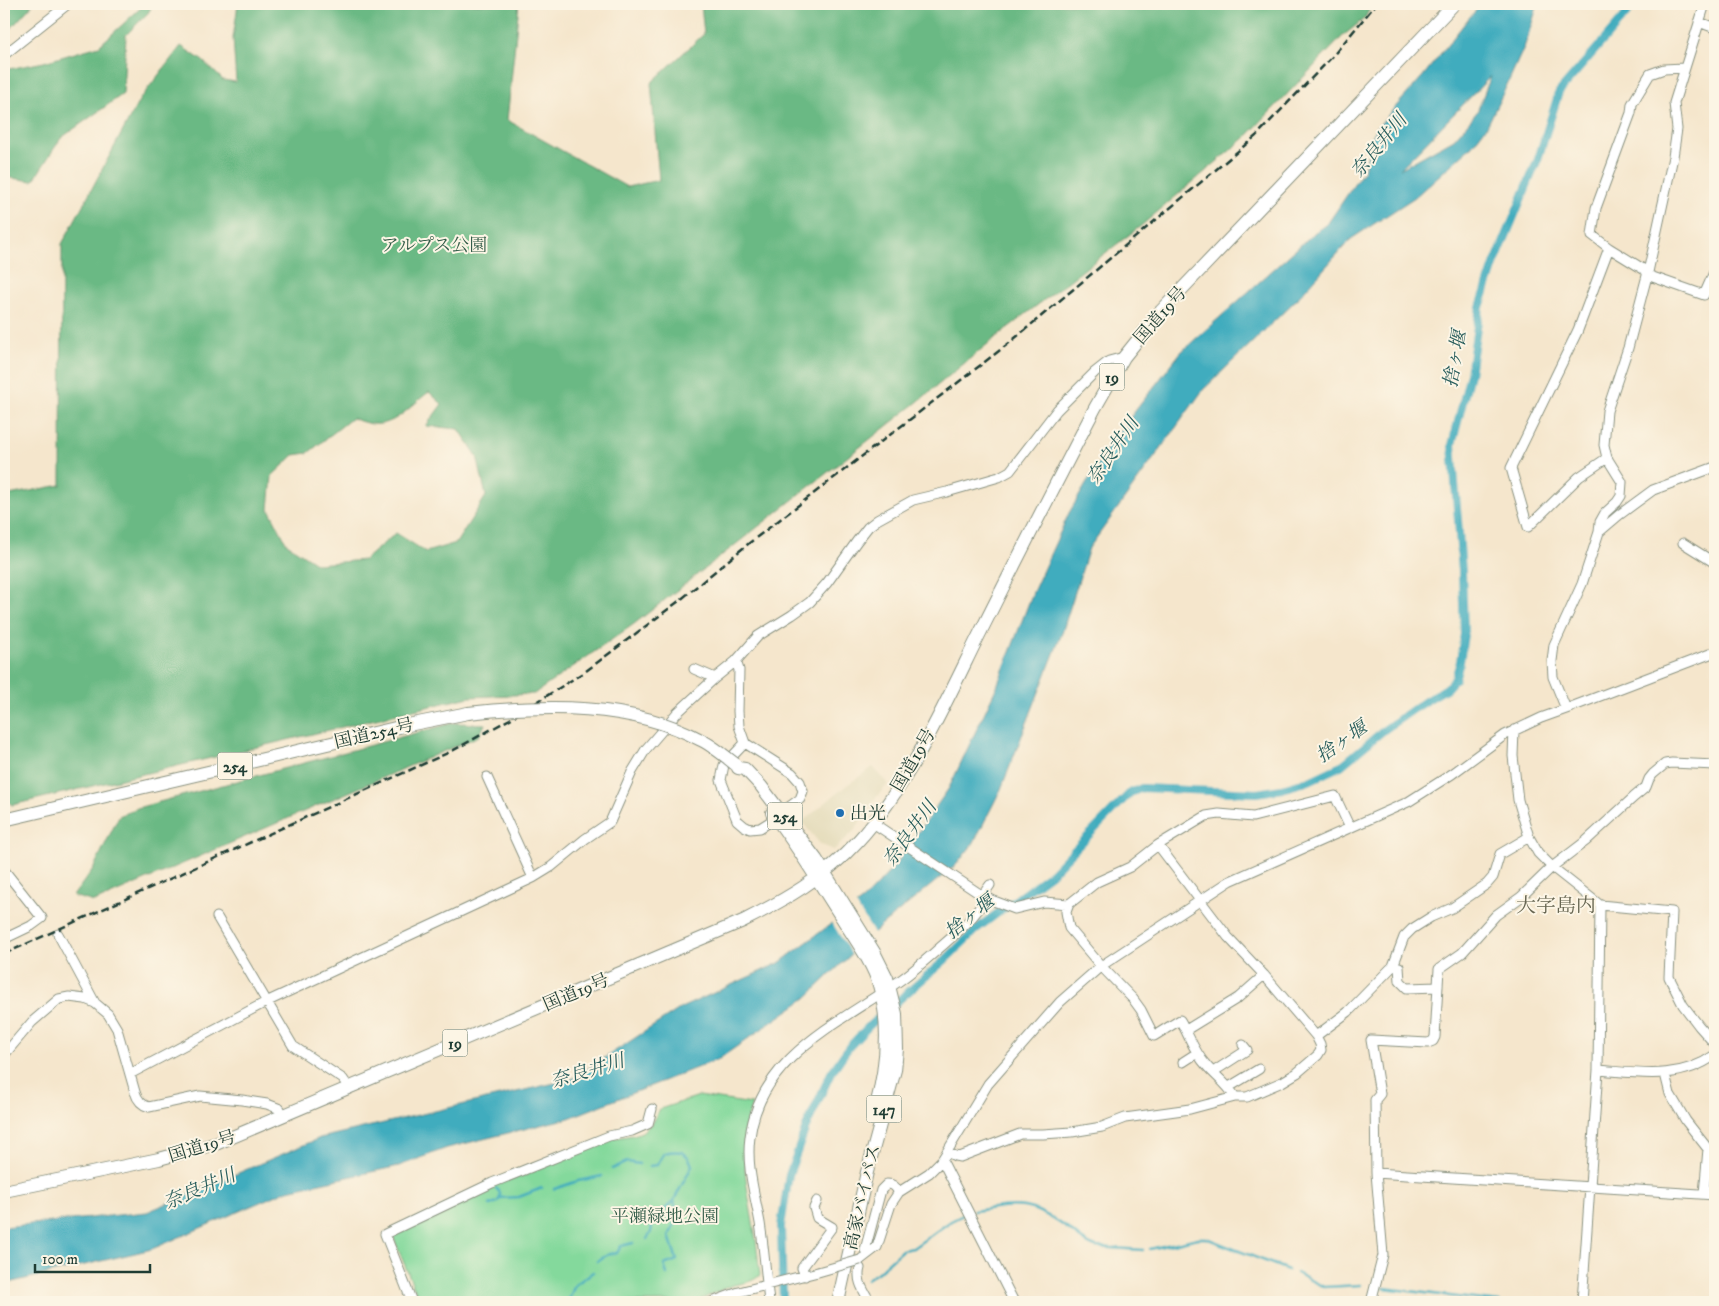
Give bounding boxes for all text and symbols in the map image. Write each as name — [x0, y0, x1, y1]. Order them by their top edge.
water label: 奈良井川 — [1346, 108, 1413, 183]
park label: アルプス公園 — [381, 235, 487, 257]
street label: 国道19号 — [1130, 282, 1192, 349]
water label: 捨ヶ堰 — [1439, 326, 1472, 389]
road number: 19 — [1100, 364, 1124, 391]
water label: 奈良井川 — [1082, 411, 1145, 489]
street label: 国道254号 — [332, 714, 416, 754]
water label: 捨ヶ堰 — [1312, 715, 1374, 768]
street label: 国道19号 — [887, 725, 941, 796]
road number: 254 — [218, 752, 252, 779]
water label: 奈良井川 — [879, 795, 943, 871]
road number: 254 — [768, 802, 802, 829]
place label: 出光 — [850, 803, 886, 825]
marker: 出光 — [834, 807, 846, 819]
water label: 捨ヶ堰 — [941, 888, 1002, 944]
district label: 大字島内 — [1516, 894, 1596, 919]
street label: 国道19号 — [540, 969, 613, 1017]
road number: 19 — [442, 1030, 468, 1056]
water label: 奈良井川 — [548, 1049, 629, 1094]
road number: 147 — [866, 1096, 902, 1122]
street label: 国道19号 — [166, 1126, 239, 1168]
street label: 高家バイパス — [840, 1142, 886, 1252]
water label: 奈良井川 — [160, 1163, 241, 1215]
park label: 平瀬緑地公園 — [611, 1206, 719, 1228]
scale bar — [35, 1241, 150, 1273]
text: 100 m — [42, 1250, 78, 1269]

